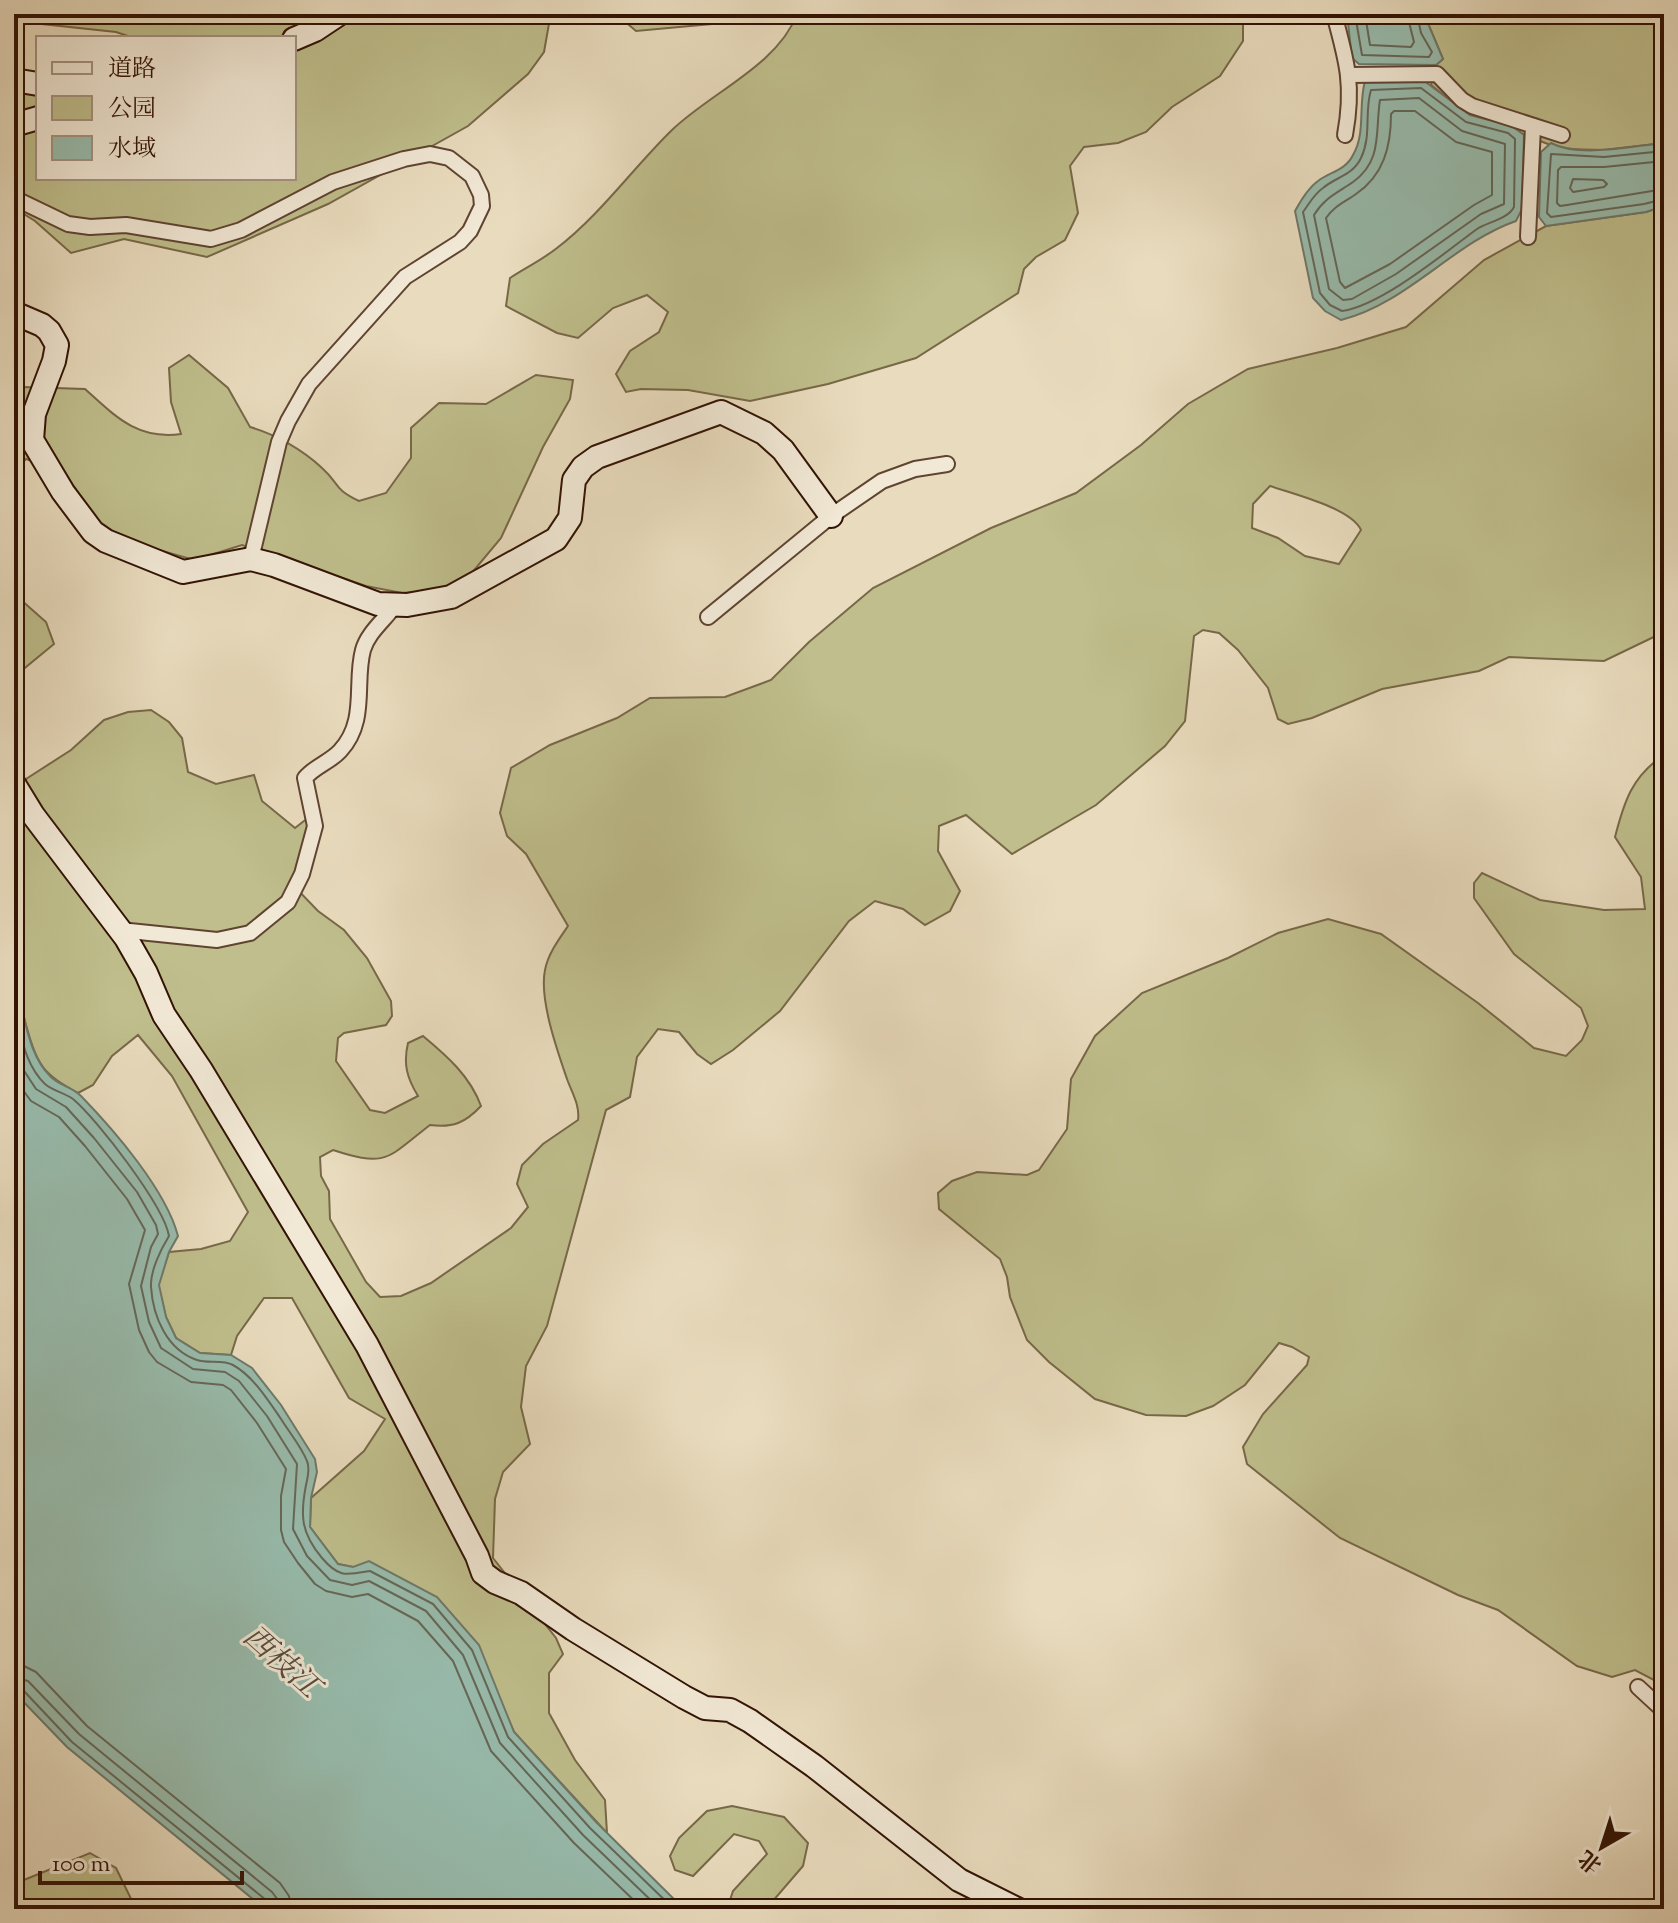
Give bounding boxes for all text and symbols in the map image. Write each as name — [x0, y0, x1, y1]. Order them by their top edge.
legend — [36, 36, 296, 180]
text: 道路 — [108, 53, 156, 87]
text: 公园 — [108, 93, 156, 127]
text: 水域 — [108, 133, 156, 167]
water label: 西枝江 — [232, 1617, 331, 1712]
north arrow — [1562, 1807, 1642, 1887]
scale bar — [40, 1835, 242, 1885]
text: 北 — [1573, 1841, 1610, 1880]
text: 100 m — [52, 1848, 110, 1882]

